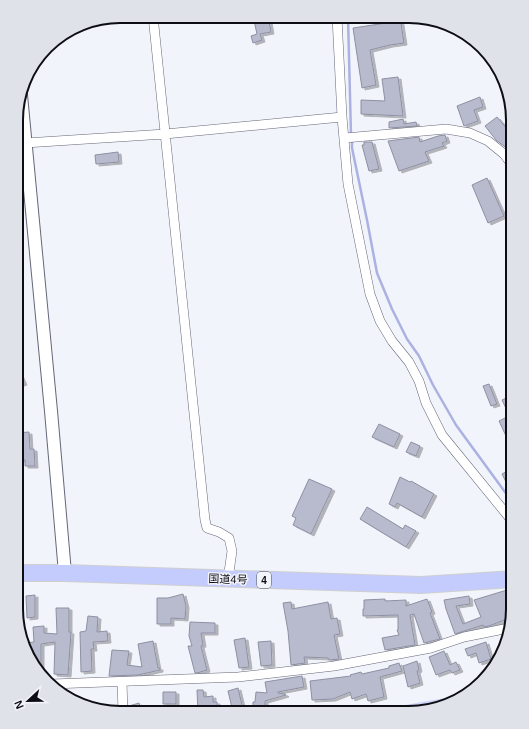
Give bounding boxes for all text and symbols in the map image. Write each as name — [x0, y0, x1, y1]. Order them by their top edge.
street label: 国道4号 — [208, 572, 248, 586]
road number: 4 — [257, 572, 271, 588]
north arrow — [8, 681, 48, 721]
text: N — [12, 699, 26, 711]

